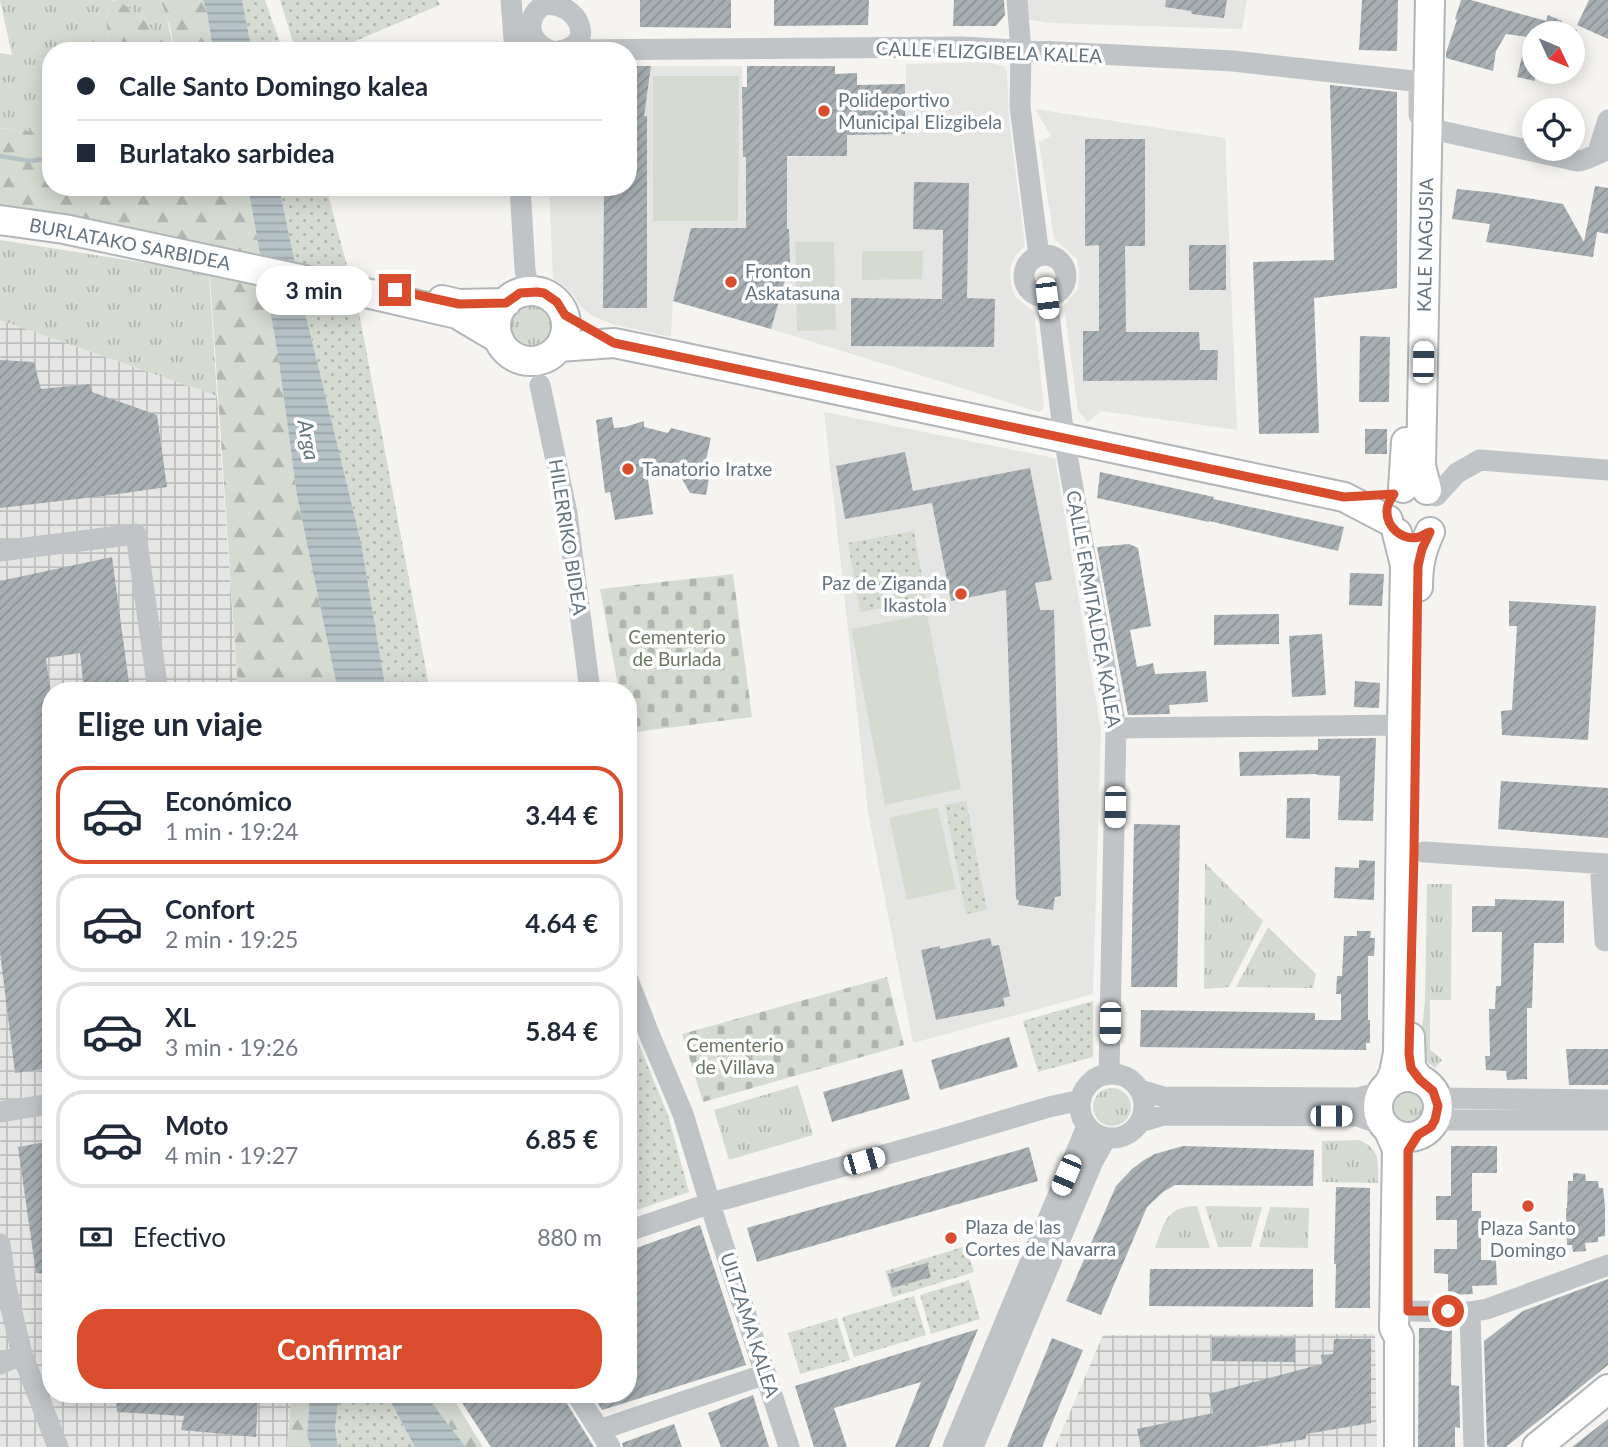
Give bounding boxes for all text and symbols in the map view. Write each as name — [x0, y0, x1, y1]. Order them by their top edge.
north arrow — [1522, 21, 1586, 84]
map controls — [1522, 21, 1585, 161]
street label: CALLE ELIZGIBELA KALEA — [875, 36, 1103, 67]
text: Calle Santo Domingo kalea — [119, 70, 428, 102]
place label: Polideportivo Municipal Elizgibela — [838, 88, 1002, 133]
button: locate — [1522, 98, 1585, 161]
marker: Polideportivo Municipal Elizgibela — [816, 103, 832, 119]
text: Burlatako sarbidea — [119, 137, 335, 169]
street label: KALE NAGUSIA — [1412, 177, 1437, 312]
street label: BURLATAKO SARBIDEA — [27, 213, 233, 274]
place label: Fronton Askatasuna — [745, 259, 840, 304]
callout: 3 min — [255, 266, 370, 314]
route end — [379, 274, 411, 306]
marker: Fronton Askatasuna — [723, 274, 739, 290]
text: 3 min — [285, 276, 343, 304]
car — [1035, 276, 1060, 320]
car — [1413, 341, 1434, 383]
water label: Arga — [293, 416, 326, 462]
street label: HILERRIKO BIDEA — [545, 457, 592, 617]
place label: Tanatorio Iratxe — [642, 457, 772, 480]
marker: Tanatorio Iratxe — [620, 461, 636, 477]
street label: CALLE ERMITALDEA KALEA — [1062, 488, 1127, 730]
place label: Paz de Ziganda Ikastola — [821, 571, 947, 616]
marker: Paz de Ziganda Ikastola — [953, 586, 969, 602]
park label: Cementerio de Burlada — [628, 625, 726, 670]
text: Elige un viaje — [77, 704, 262, 743]
icon: car — [81, 784, 144, 847]
text: Económico — [165, 785, 292, 817]
car — [1105, 786, 1126, 828]
text: 3.44 € — [525, 799, 598, 831]
text: 1 min · 19:24 — [165, 817, 298, 845]
icon: car — [81, 892, 144, 955]
text: Confort — [165, 893, 255, 925]
text: 4.64 € — [525, 907, 598, 939]
text: 2 min · 19:25 — [165, 925, 298, 953]
icon: car — [81, 1000, 144, 1063]
text: XL — [165, 1001, 196, 1033]
car — [1100, 1002, 1121, 1044]
text: 5.84 € — [525, 1015, 598, 1047]
text: 3 min · 19:26 — [165, 1033, 298, 1061]
park label: Cementerio de Villava — [686, 1033, 784, 1078]
car — [1311, 1106, 1353, 1127]
icon: car — [81, 1108, 144, 1171]
text: Moto — [165, 1109, 228, 1141]
text: 6.85 € — [525, 1123, 598, 1155]
text: 4 min · 19:27 — [165, 1141, 298, 1169]
car — [841, 1145, 888, 1177]
car — [1049, 1152, 1084, 1198]
marker: Plaza Santo Domingo — [1520, 1198, 1536, 1214]
place label: Plaza de las Cortes de Navarra — [965, 1215, 1116, 1260]
place label: Plaza Santo Domingo — [1480, 1216, 1576, 1261]
icon: cash — [77, 1218, 115, 1256]
text: Efectivo — [133, 1221, 226, 1253]
text: 880 m — [537, 1223, 602, 1251]
marker: Plaza de las Cortes de Navarra — [943, 1230, 959, 1246]
street label: ULTZAMA KALEA — [716, 1249, 785, 1400]
route start — [1432, 1295, 1464, 1327]
button: Confirmar — [77, 1309, 602, 1389]

